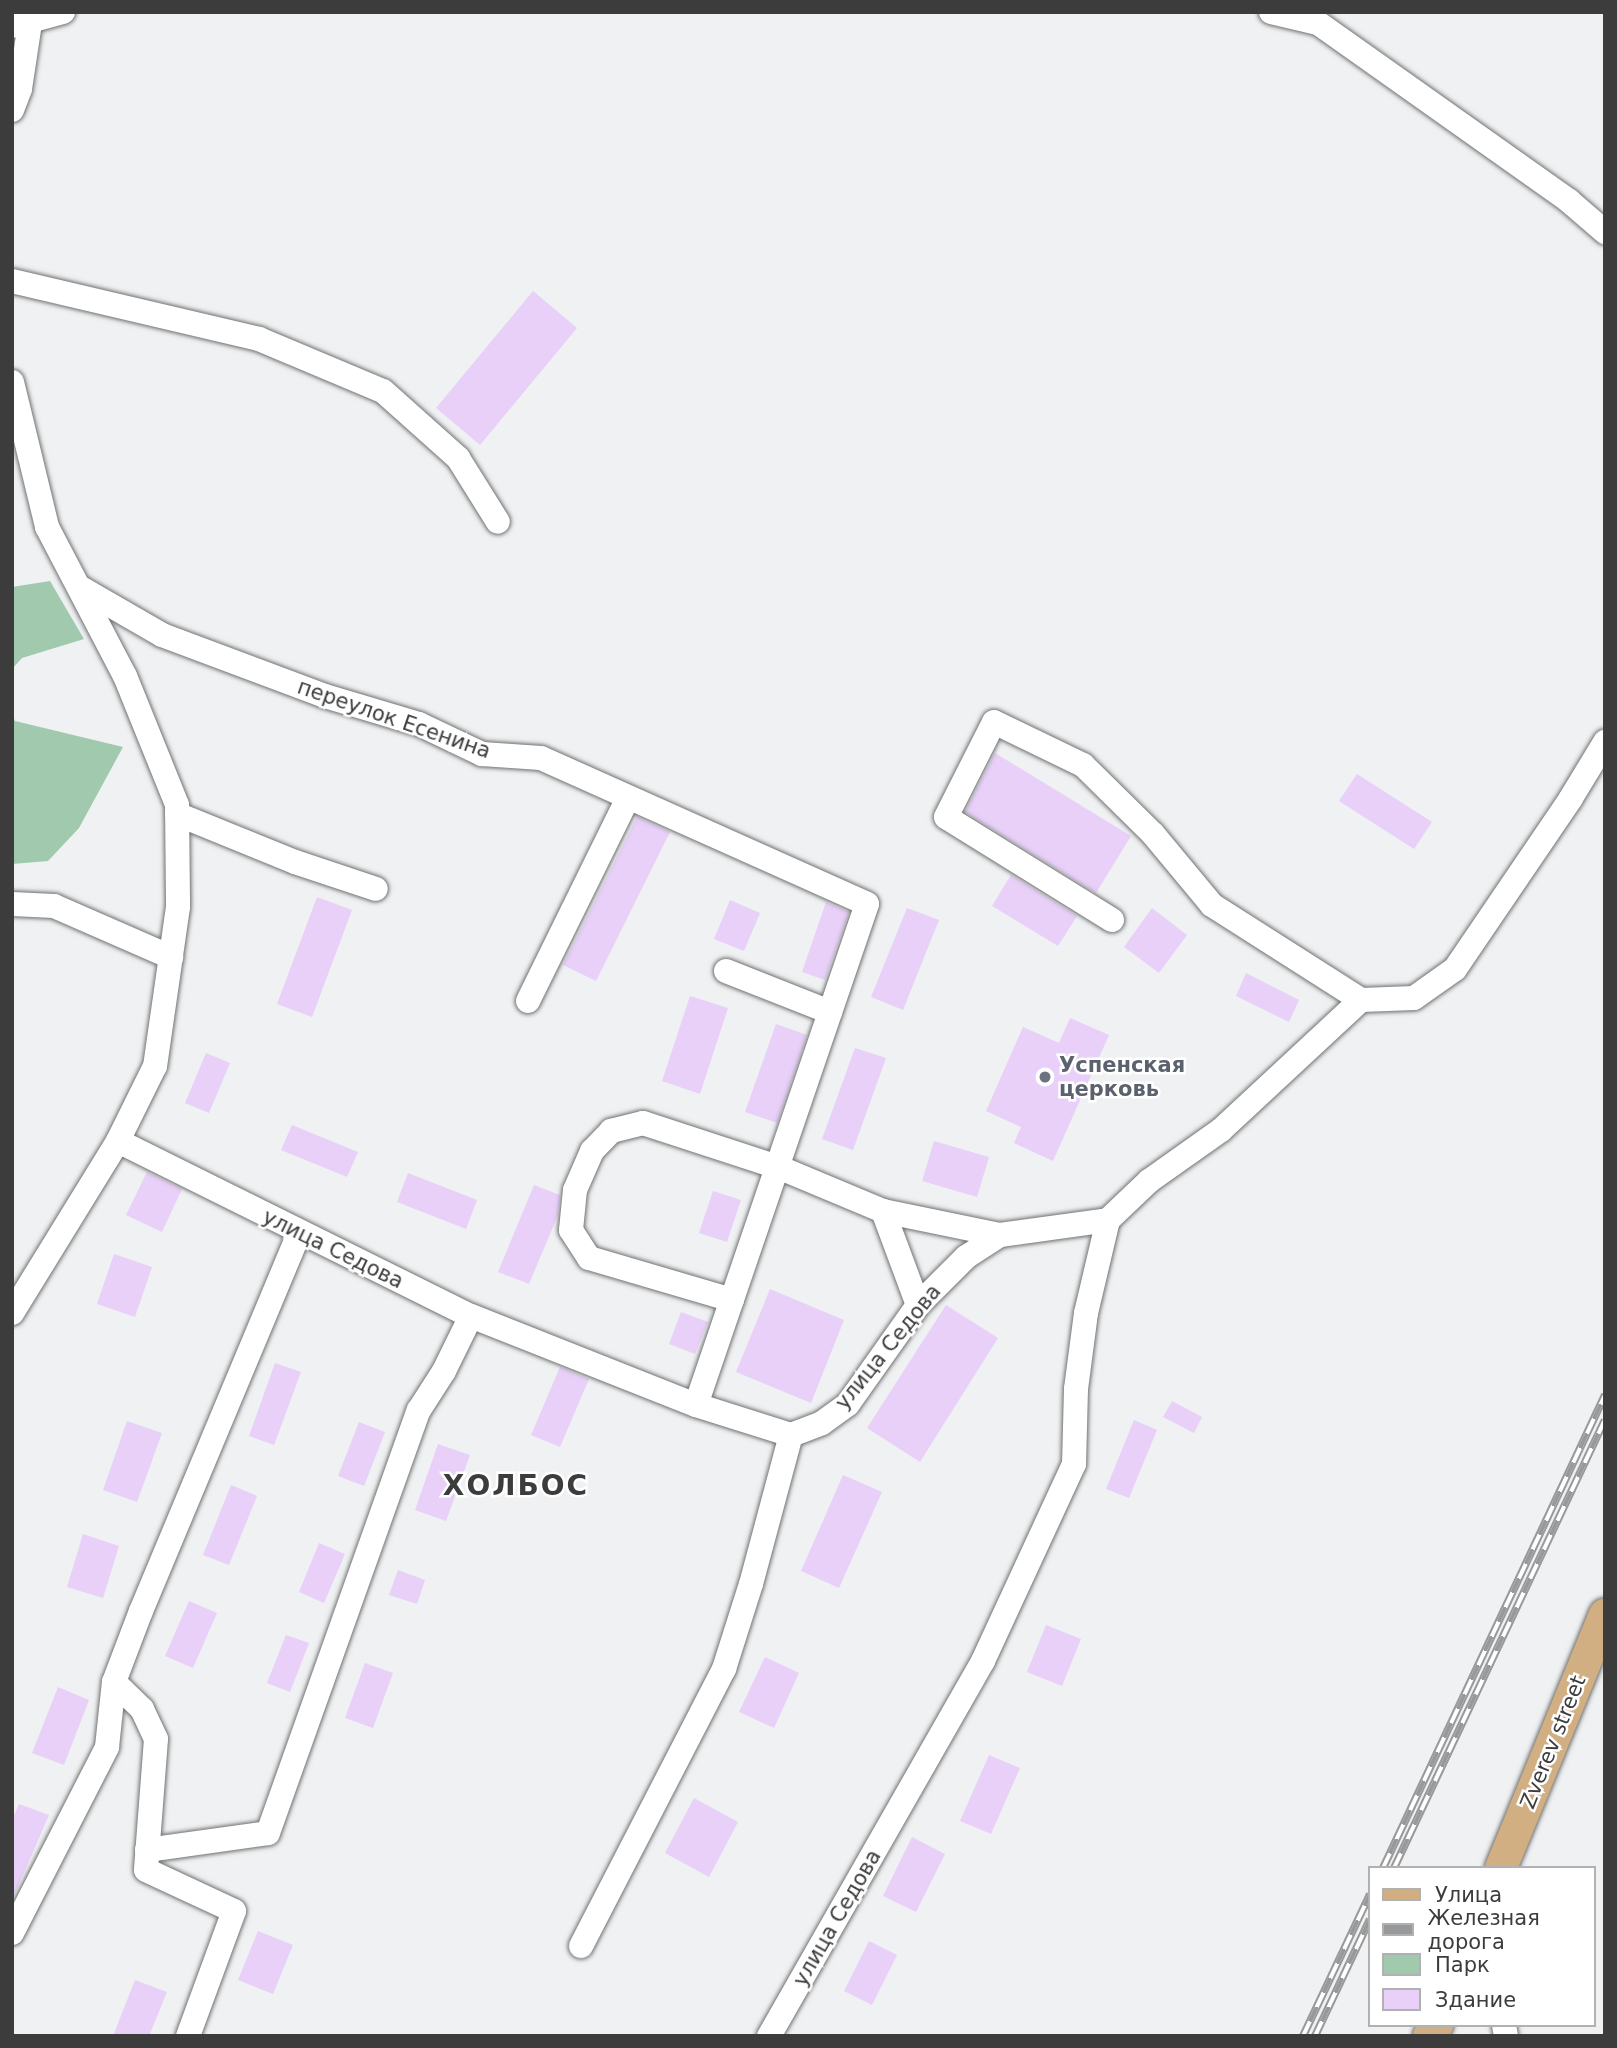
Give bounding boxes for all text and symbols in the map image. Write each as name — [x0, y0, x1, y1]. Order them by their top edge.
street label: переулок Есенина — [294, 674, 494, 764]
place label: Успенская церковь — [1059, 1052, 1185, 1102]
marker: Успенская церковь — [1037, 1069, 1053, 1085]
street label: улица Седова — [258, 1204, 408, 1294]
street label: улица Седова — [830, 1279, 946, 1415]
district label: ХОЛБОС — [444, 1469, 588, 1503]
street label: Zverev street — [1515, 1672, 1591, 1812]
street label: улица Седова — [788, 1845, 886, 1991]
legend — [1368, 1866, 1596, 2027]
text: Улица — [1435, 1883, 1502, 1907]
text: Железная дорога — [1428, 1906, 1540, 1954]
text: Парк — [1435, 1953, 1490, 1977]
text: Здание — [1435, 1988, 1516, 2012]

